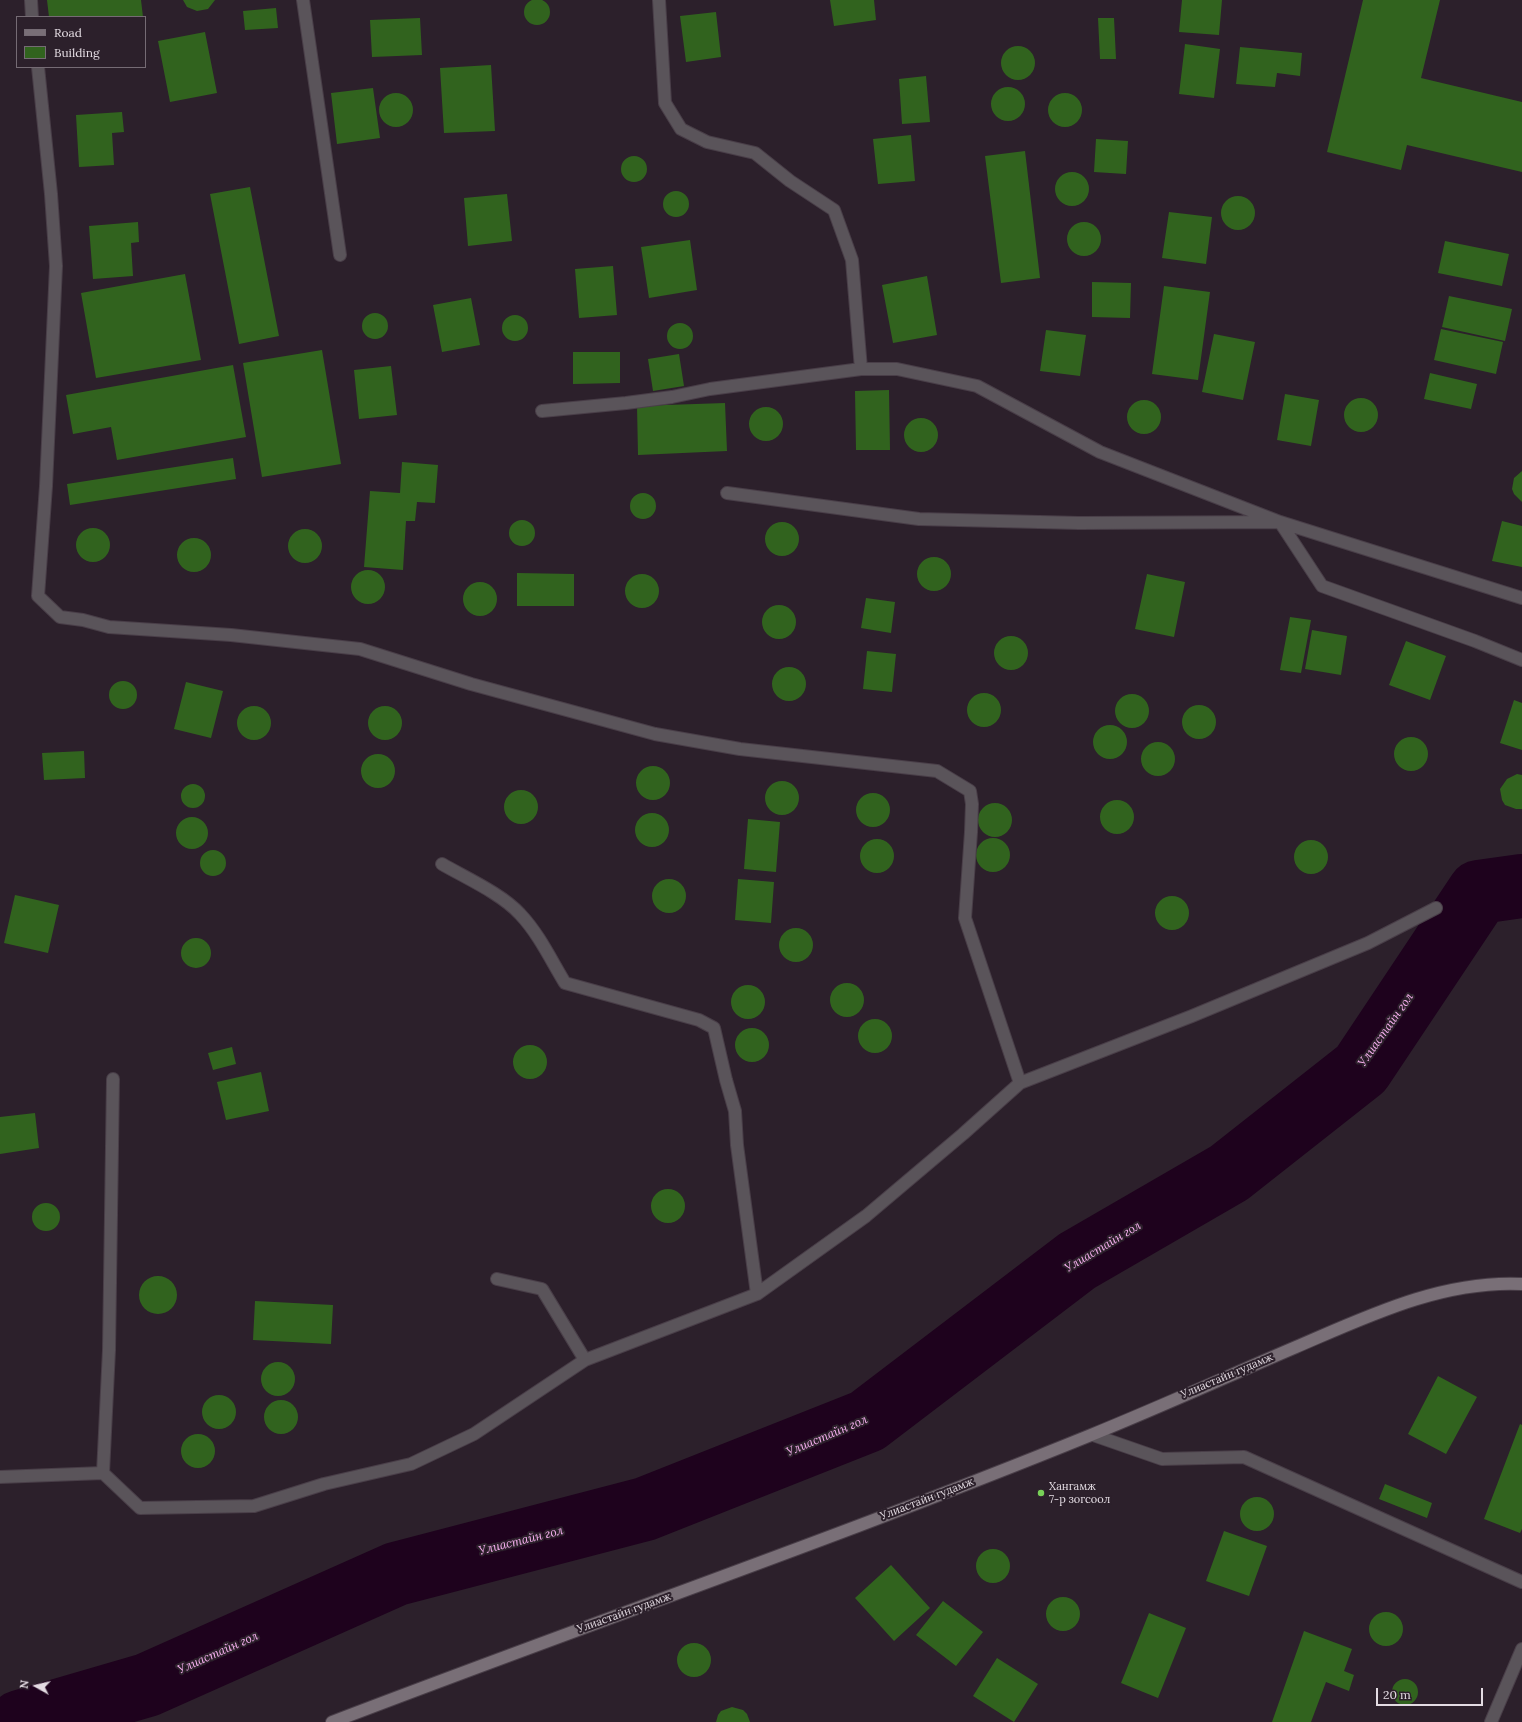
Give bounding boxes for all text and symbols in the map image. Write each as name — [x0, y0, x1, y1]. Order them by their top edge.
legend — [16, 16, 146, 68]
text: Road — [54, 25, 82, 40]
text: Building — [54, 45, 100, 60]
water label: Улиастайн гол — [1355, 990, 1417, 1070]
water label: Улиастайн гол — [1062, 1219, 1144, 1275]
street label: Улиастайн гудамж — [1179, 1351, 1275, 1401]
water label: Улиастайн гол — [784, 1412, 870, 1460]
street label: Улиастайн гудамж — [878, 1475, 976, 1523]
place label: Хангамж 7-р зогсоол — [1049, 1480, 1110, 1506]
marker: Хангамж 7-р зогсоол — [1036, 1488, 1046, 1498]
water label: Улиастайн гол — [477, 1524, 565, 1558]
street label: Улиастайн гудамж — [575, 1590, 673, 1636]
water label: Улиастайн гол — [176, 1629, 260, 1677]
north arrow — [16, 1666, 56, 1706]
text: N — [17, 1679, 32, 1690]
scale bar — [1378, 1680, 1485, 1706]
text: 20 m — [1383, 1687, 1411, 1702]

